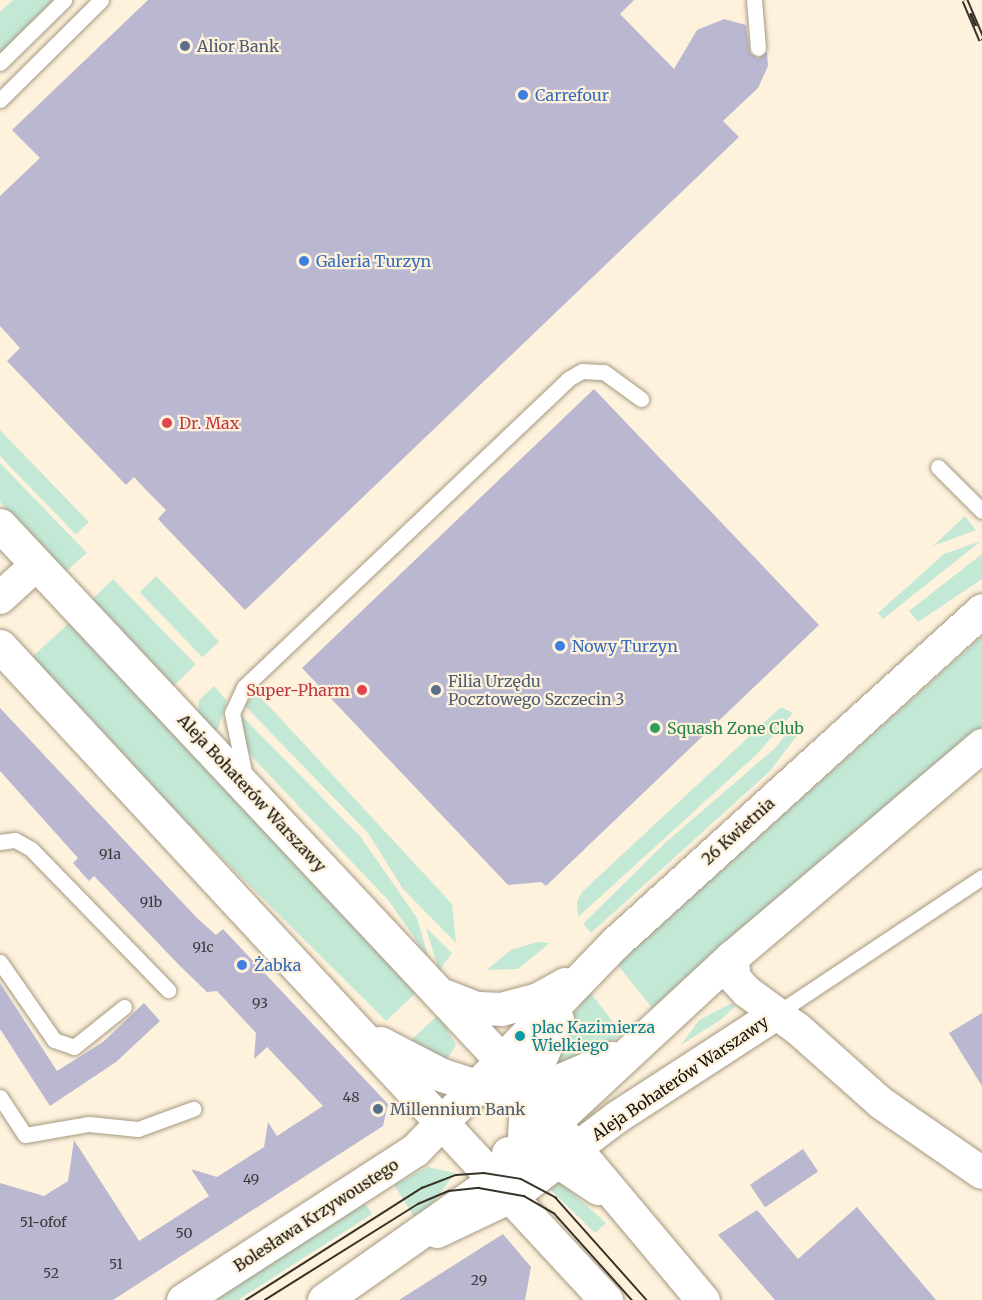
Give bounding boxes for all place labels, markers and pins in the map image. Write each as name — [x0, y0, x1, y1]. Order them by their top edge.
place label: Alior Bank — [197, 36, 279, 56]
marker: Alior Bank — [178, 39, 192, 53]
place label: Carrefour — [535, 85, 609, 105]
marker: Carrefour — [516, 88, 530, 102]
place label: Galeria Turzyn — [316, 251, 431, 271]
marker: Galeria Turzyn — [297, 254, 311, 268]
place label: Dr. Max — [179, 413, 239, 433]
marker: Dr. Max — [160, 416, 174, 430]
place label: Nowy Turzyn — [572, 636, 678, 656]
marker: Nowy Turzyn — [553, 639, 567, 653]
place label: Filia Urzędu Pocztowego Szczecin 3 — [448, 671, 624, 709]
place label: Super-Pharm — [246, 680, 350, 700]
marker: Super-Pharm — [355, 683, 369, 697]
marker: Filia Urzędu Pocztowego Szczecin 3 — [429, 683, 443, 697]
place label: Squash Zone Club — [667, 718, 804, 738]
marker: Squash Zone Club — [648, 721, 662, 735]
place label: Żabka — [254, 955, 301, 975]
marker: Żabka — [235, 958, 249, 972]
place label: plac Kazimierza Wielkiego — [532, 1017, 655, 1055]
marker: plac Kazimierza Wielkiego — [513, 1029, 527, 1043]
place label: Millennium Bank — [390, 1099, 525, 1119]
marker: Millennium Bank — [371, 1102, 385, 1116]

